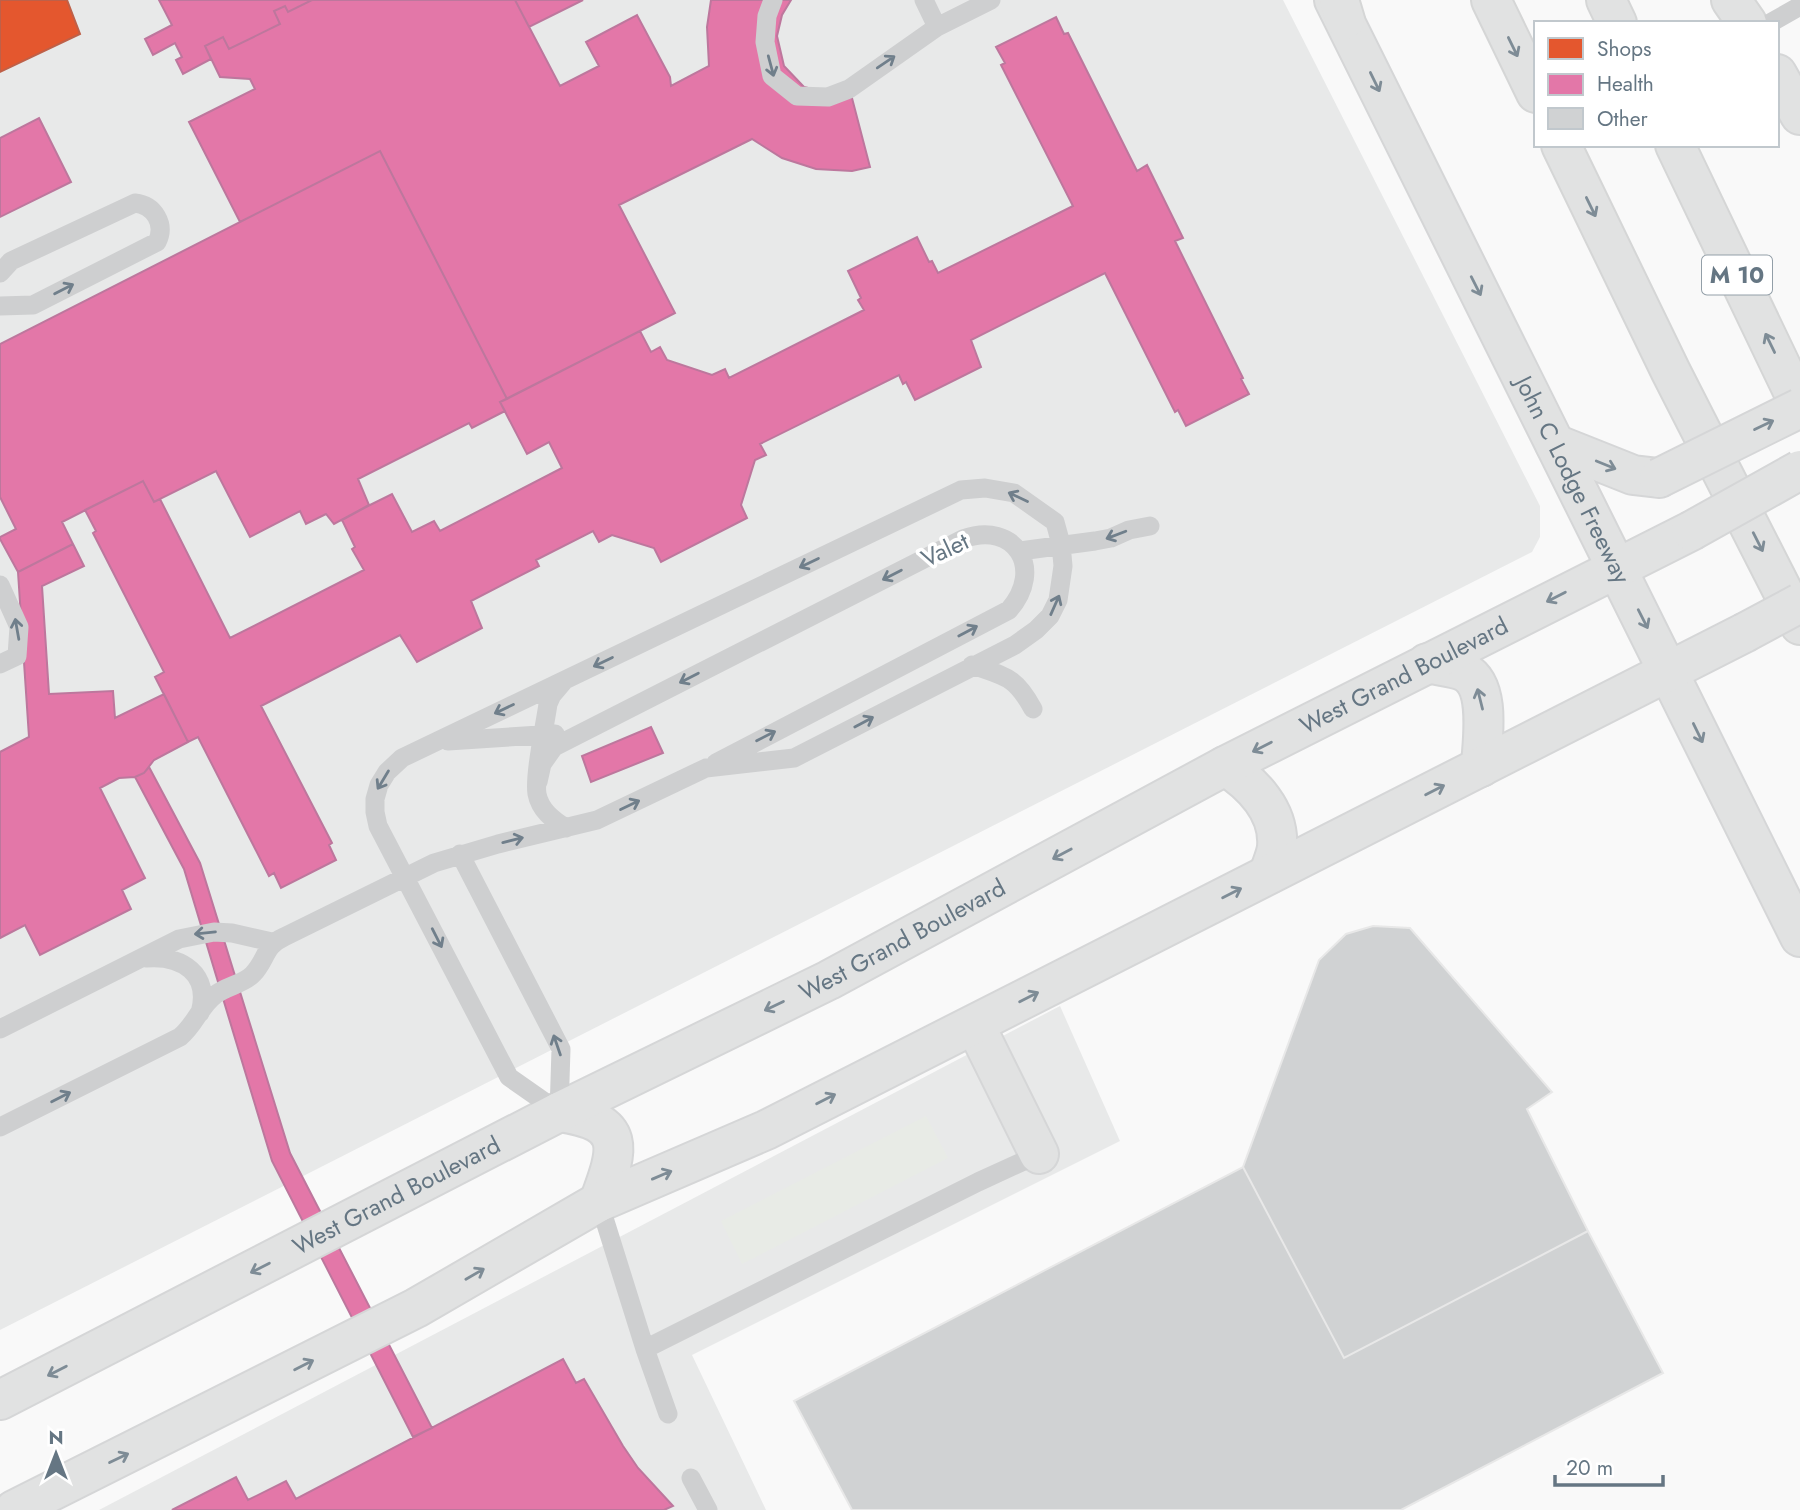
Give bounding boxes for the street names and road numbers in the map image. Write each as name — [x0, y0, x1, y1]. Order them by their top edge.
road number: M 10 — [1702, 256, 1772, 294]
street label: John C Lodge Freeway — [1505, 367, 1640, 590]
street label: Valet — [915, 523, 974, 576]
street label: West Grand Boulevard — [1293, 608, 1514, 743]
street label: West Grand Boulevard — [793, 870, 1012, 1009]
street label: West Grand Boulevard — [286, 1127, 506, 1263]

